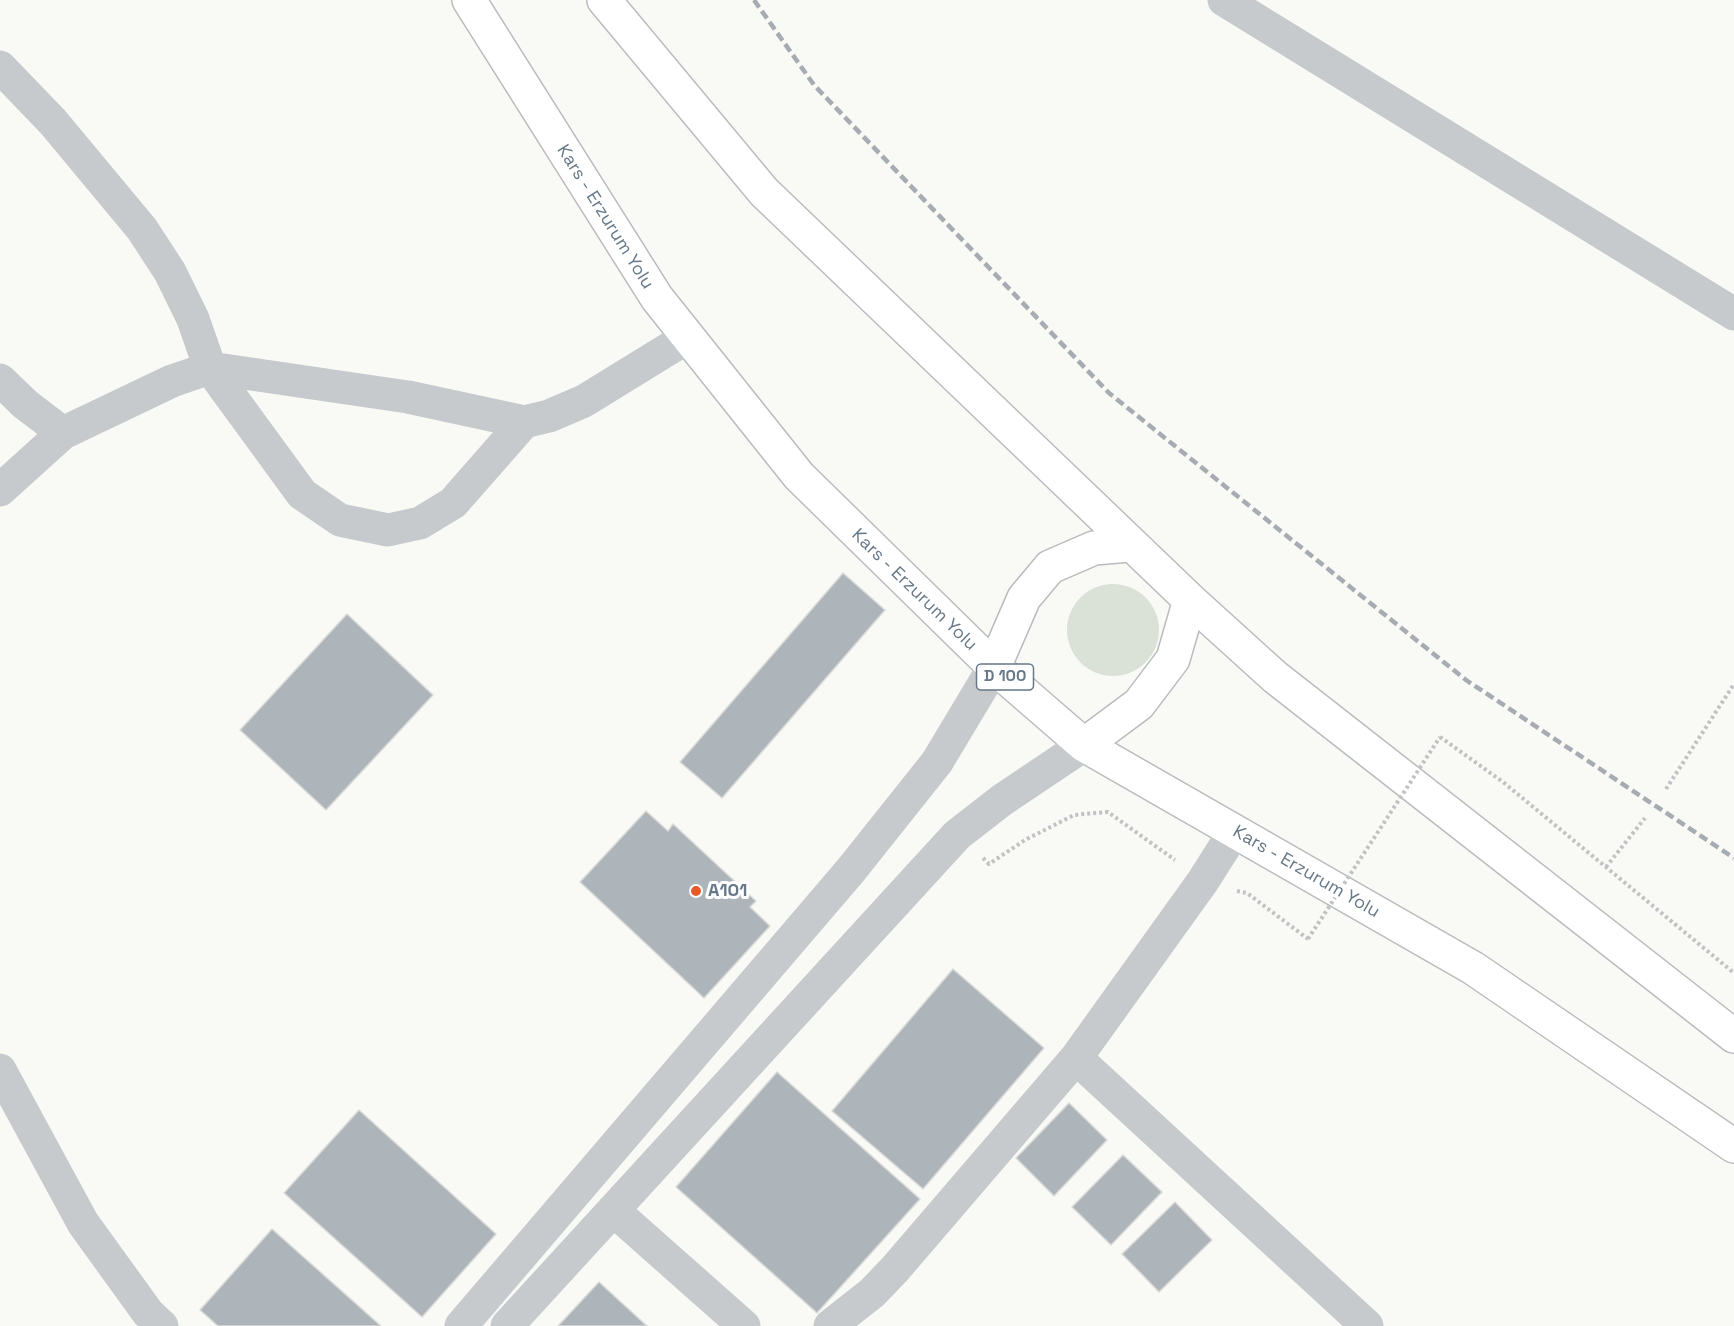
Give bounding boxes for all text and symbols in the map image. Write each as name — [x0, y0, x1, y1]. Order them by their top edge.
street label: Kars - Erzurum Yolu — [552, 141, 658, 293]
street label: Kars - Erzurum Yolu — [847, 525, 981, 655]
road number: D 100 — [976, 664, 1034, 690]
street label: Kars - Erzurum Yolu — [1229, 821, 1383, 923]
place label: A101 — [708, 880, 747, 902]
marker: A101 — [689, 884, 703, 898]

